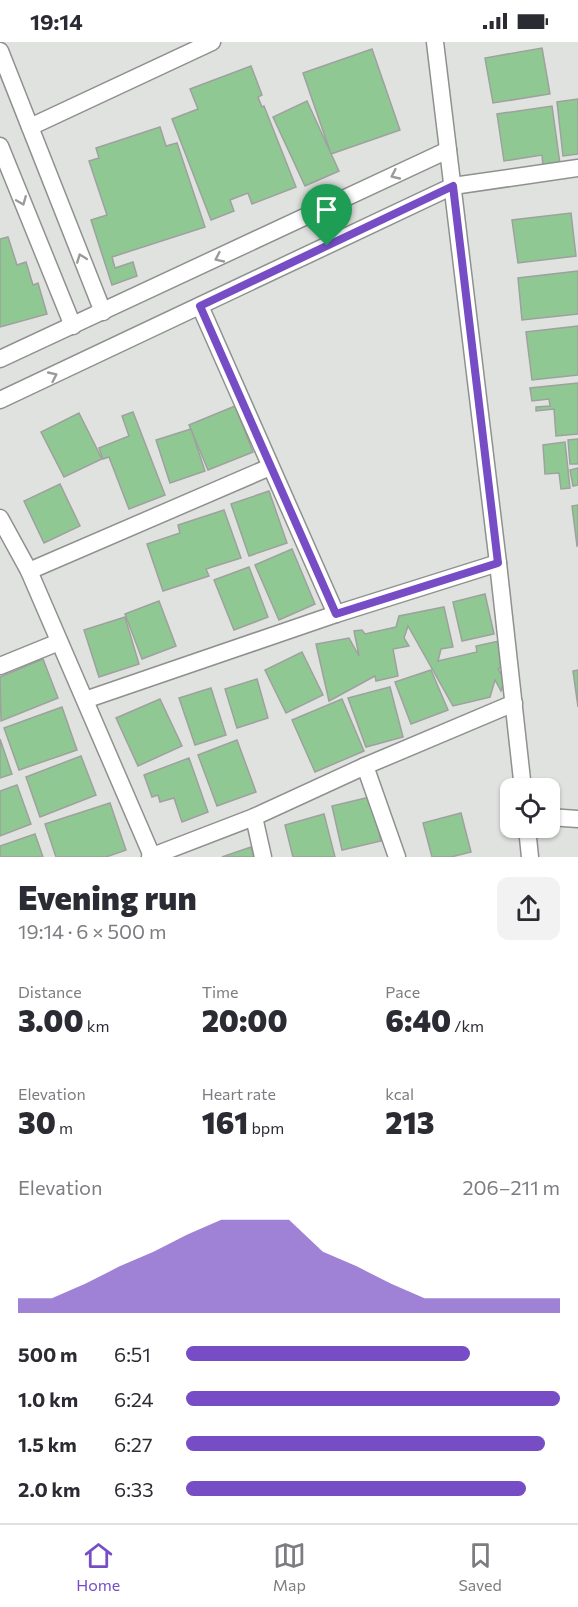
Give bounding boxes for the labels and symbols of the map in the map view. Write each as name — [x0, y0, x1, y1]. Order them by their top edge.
one-way arrow — [391, 167, 402, 179]
pin — [301, 184, 352, 246]
one-way arrow — [15, 194, 27, 205]
one-way arrow — [214, 250, 225, 262]
one-way arrow — [76, 253, 88, 264]
one-way arrow — [47, 371, 58, 383]

